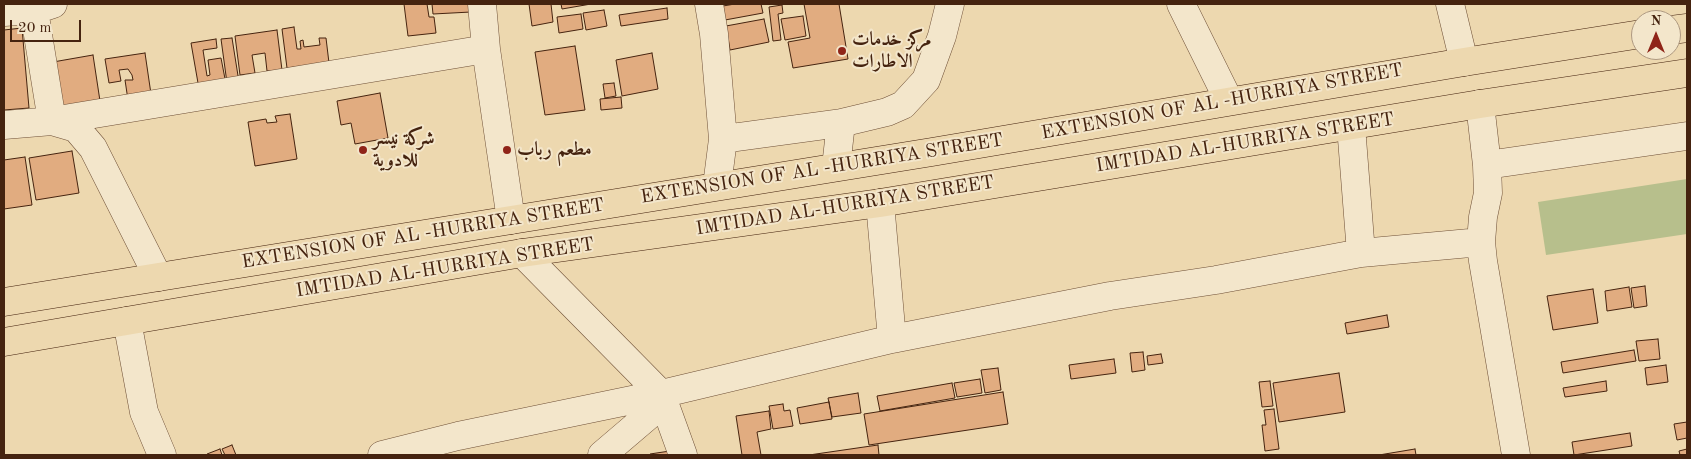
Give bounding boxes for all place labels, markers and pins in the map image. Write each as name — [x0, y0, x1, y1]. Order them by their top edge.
place label: مركز خدمات الاطارات — [852, 29, 931, 73]
marker: مركز خدمات الاطارات — [836, 45, 848, 57]
place label: شركة نيسر للادوية — [373, 128, 435, 172]
place label: مطعم رباب — [517, 139, 592, 161]
marker: شركة نيسر للادوية — [357, 144, 369, 156]
marker: مطعم رباب — [501, 144, 513, 156]

